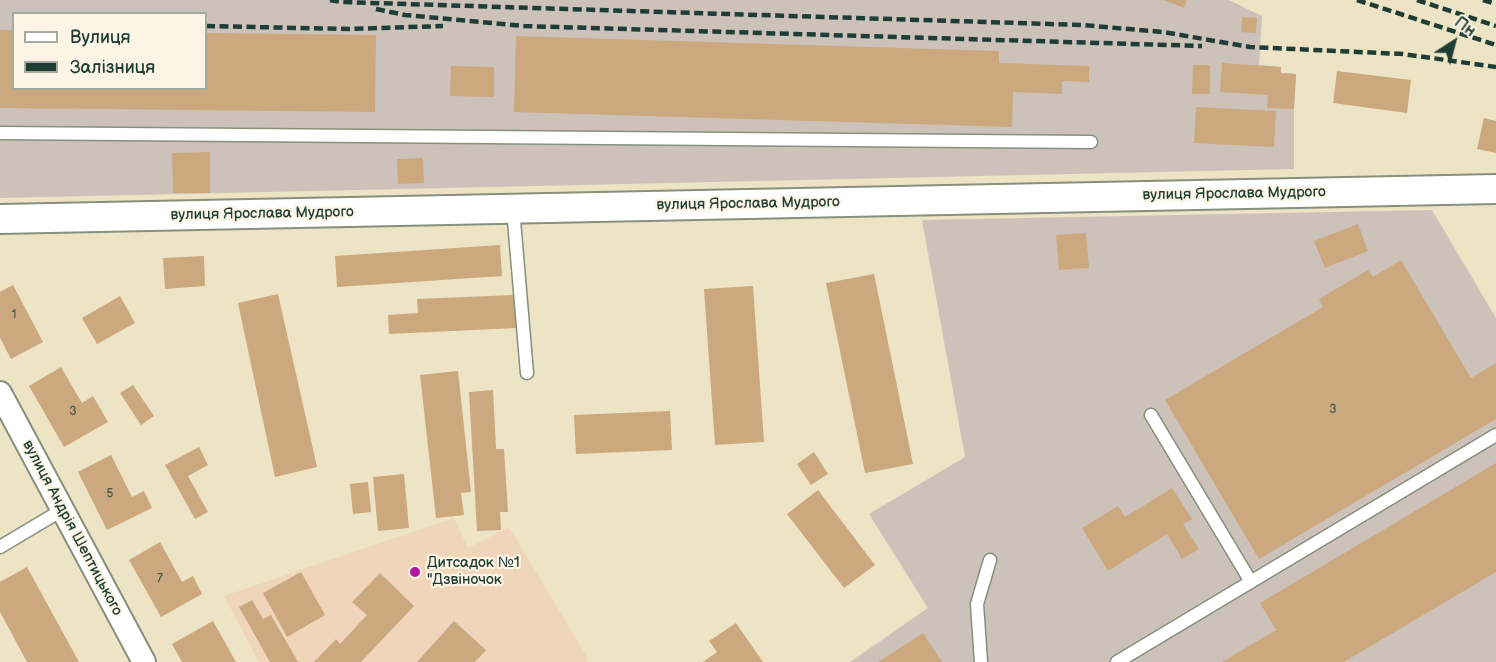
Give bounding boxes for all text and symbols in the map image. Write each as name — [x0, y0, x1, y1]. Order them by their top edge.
legend — [12, 12, 207, 90]
north arrow — [1424, 12, 1484, 72]
text: Пн — [1451, 13, 1479, 41]
text: Вулиця — [70, 27, 131, 48]
text: Залізниця — [70, 57, 155, 78]
street label: вулиця Ярослава Мудрого — [1142, 183, 1326, 205]
street label: вулиця Ярослава Мудрого — [656, 193, 840, 215]
street label: вулиця Ярослава Мудрого — [170, 203, 354, 225]
house number: 1 — [12, 308, 16, 322]
house number: 3 — [1329, 403, 1337, 417]
house number: 3 — [69, 405, 77, 419]
street label: вулиця Андрія Шептицького — [18, 437, 126, 619]
house number: 5 — [107, 487, 113, 501]
place label: Дитсадок №1 "Дзвіночок — [427, 554, 520, 589]
marker: Дитсадок №1 "Дзвіночок — [408, 565, 422, 579]
house number: 7 — [157, 572, 163, 586]

